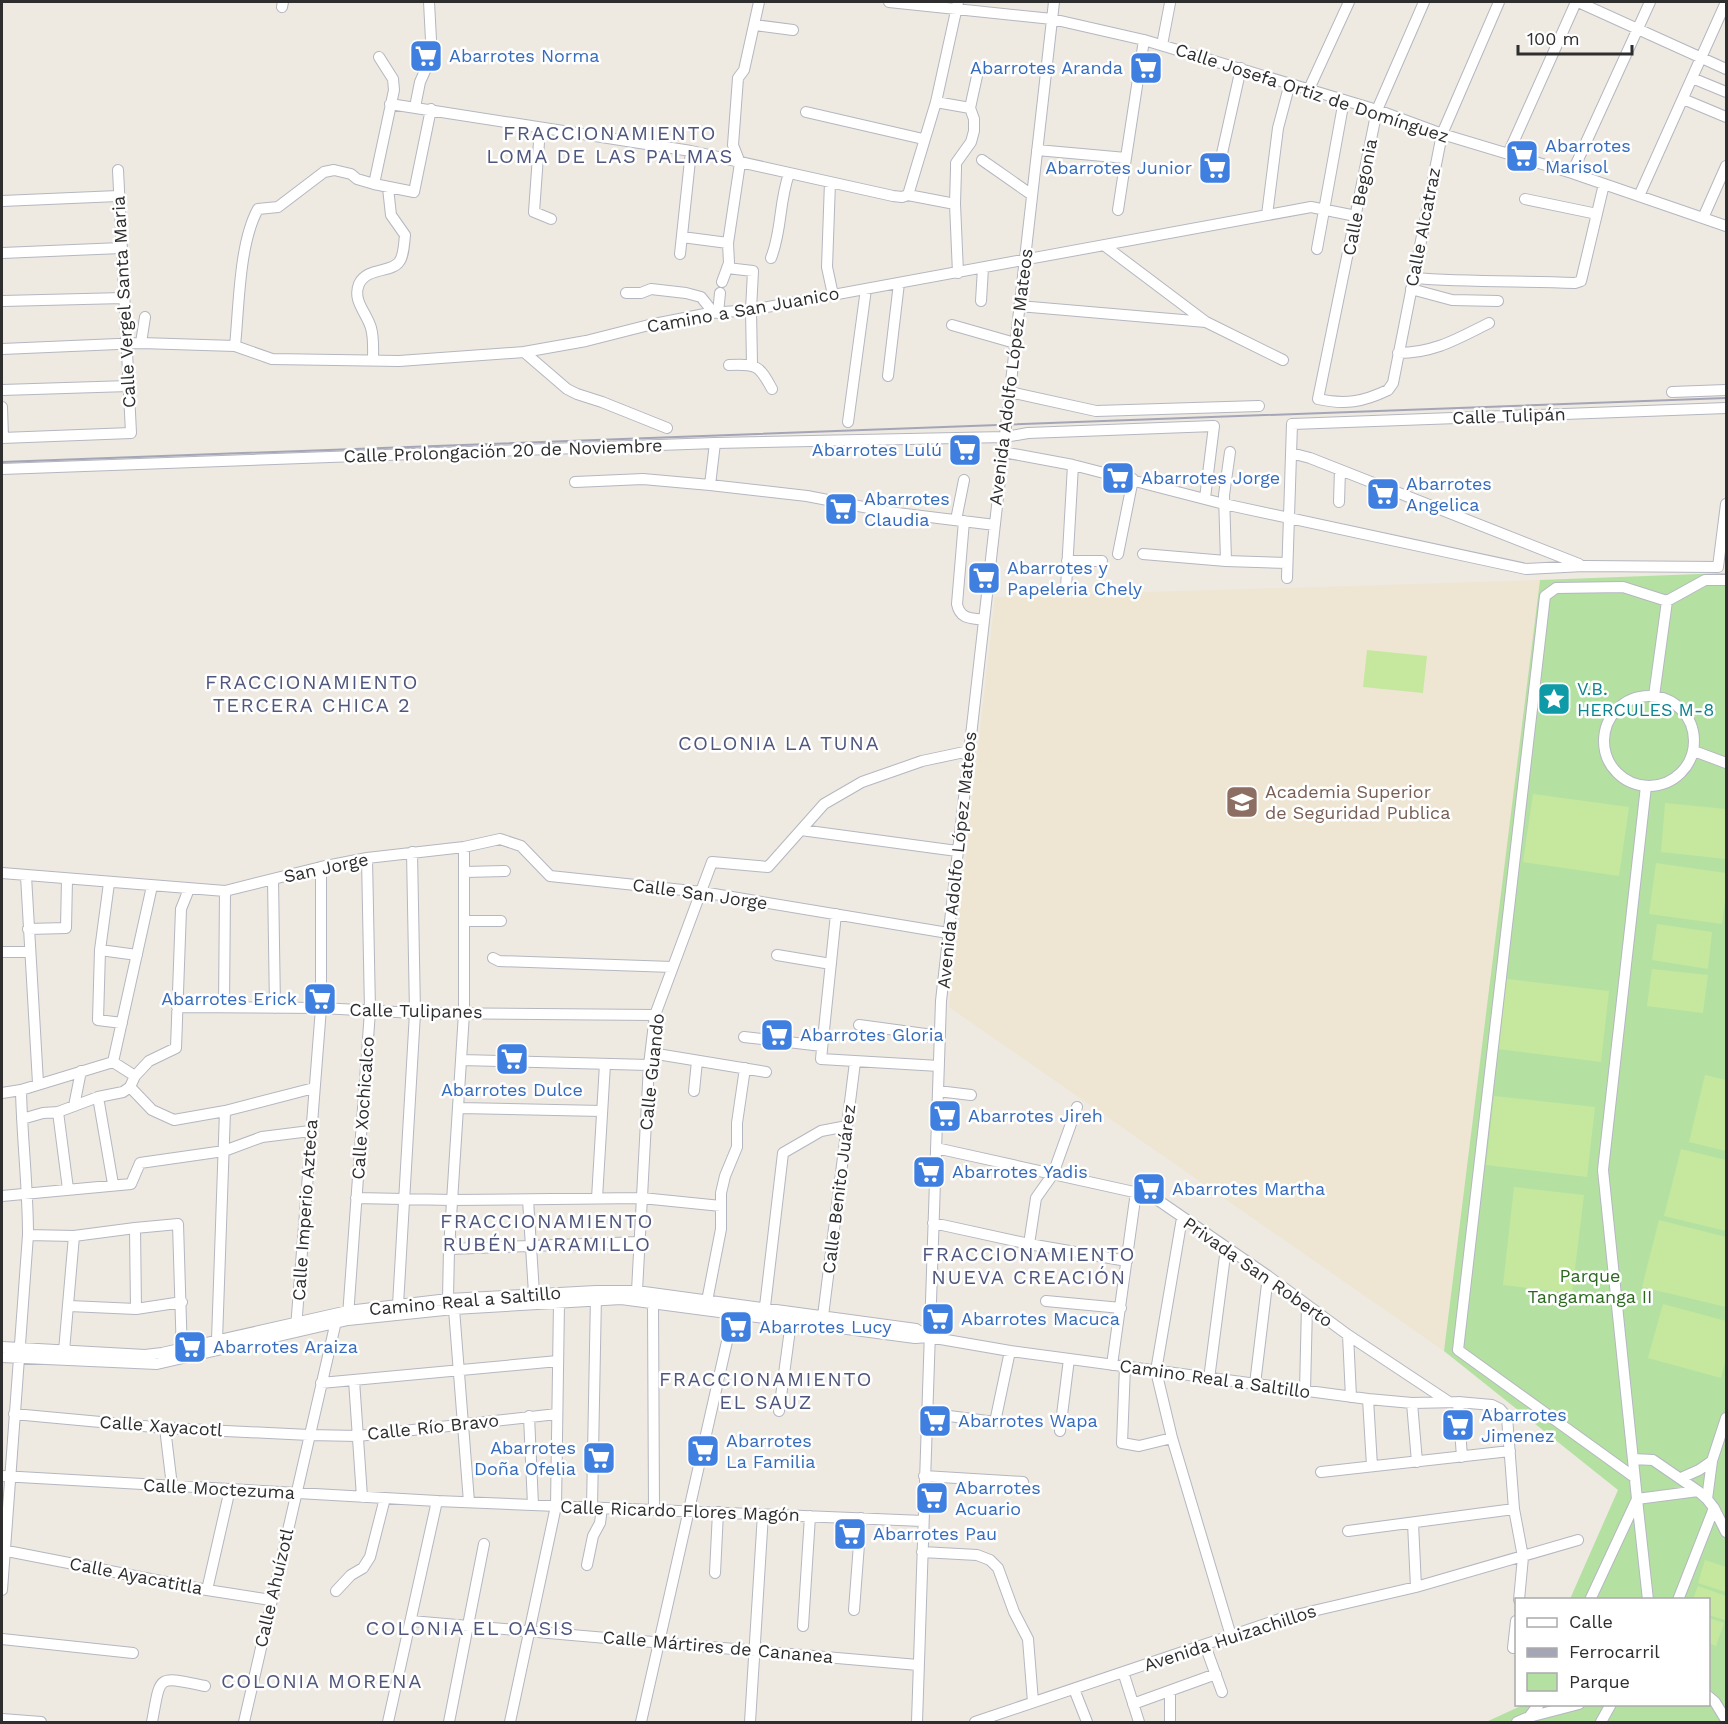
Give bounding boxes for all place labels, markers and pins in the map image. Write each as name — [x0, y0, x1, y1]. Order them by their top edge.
supermarket icon: Abarrotes Norma — [408, 38, 444, 74]
place label: Abarrotes Norma — [449, 45, 600, 66]
supermarket icon: Abarrotes Aranda — [1128, 50, 1164, 86]
place label: Abarrotes Aranda — [970, 57, 1123, 78]
place label: Abarrotes Marisol — [1545, 135, 1631, 177]
supermarket icon: Abarrotes Marisol — [1504, 138, 1540, 174]
supermarket icon: Abarrotes Junior — [1197, 150, 1233, 186]
place label: Abarrotes Junior — [1045, 157, 1192, 178]
supermarket icon: Abarrotes Lulú — [947, 432, 983, 468]
place label: Abarrotes Lulú — [812, 439, 942, 460]
supermarket icon: Abarrotes Jorge — [1100, 460, 1136, 496]
place label: Abarrotes Jorge — [1141, 467, 1280, 488]
place label: Abarrotes Angelica — [1406, 473, 1492, 515]
supermarket icon: Abarrotes Angelica — [1365, 476, 1401, 512]
place label: Abarrotes Claudia — [864, 488, 950, 530]
supermarket icon: Abarrotes Claudia — [823, 491, 859, 527]
place label: Abarrotes y Papeleria Chely — [1007, 557, 1143, 599]
supermarket icon: Abarrotes y Papeleria Chely — [966, 560, 1002, 596]
place label: V.B. HERCULES M-8 — [1577, 678, 1714, 720]
place icon: V.B. HERCULES M-8 — [1536, 681, 1572, 717]
place label: Academia Superior de Seguridad Publica — [1265, 781, 1450, 823]
school or university icon: Academia Superior de Seguridad Publica — [1224, 784, 1260, 820]
supermarket icon: Abarrotes Erick — [302, 981, 338, 1017]
place label: Abarrotes Erick — [161, 988, 297, 1009]
supermarket icon: Abarrotes Gloria — [759, 1017, 795, 1053]
place label: Abarrotes Gloria — [800, 1024, 944, 1045]
supermarket icon: Abarrotes Dulce — [494, 1041, 530, 1077]
place label: Abarrotes Dulce — [441, 1079, 583, 1100]
supermarket icon: Abarrotes Jireh — [927, 1098, 963, 1134]
place label: Abarrotes Jireh — [968, 1105, 1103, 1126]
supermarket icon: Abarrotes Yadis — [911, 1154, 947, 1190]
place label: Abarrotes Yadis — [952, 1161, 1088, 1182]
supermarket icon: Abarrotes Martha — [1131, 1171, 1167, 1207]
place label: Abarrotes Martha — [1172, 1178, 1325, 1199]
supermarket icon: Abarrotes Macuca — [920, 1301, 956, 1337]
place label: Abarrotes Macuca — [961, 1308, 1120, 1329]
supermarket icon: Abarrotes Lucy — [718, 1309, 754, 1345]
place label: Abarrotes Lucy — [759, 1316, 892, 1337]
supermarket icon: Abarrotes Araiza — [172, 1329, 208, 1365]
place label: Abarrotes Araiza — [213, 1336, 358, 1357]
supermarket icon: Abarrotes Wapa — [917, 1403, 953, 1439]
place label: Abarrotes Jimenez — [1481, 1404, 1567, 1446]
supermarket icon: Abarrotes Jimenez — [1440, 1407, 1476, 1443]
place label: Abarrotes Wapa — [958, 1410, 1098, 1431]
place label: Abarrotes La Familia — [726, 1430, 815, 1472]
supermarket icon: Abarrotes La Familia — [685, 1433, 721, 1469]
place label: Abarrotes Doña Ofelia — [474, 1437, 576, 1479]
supermarket icon: Abarrotes Doña Ofelia — [581, 1440, 617, 1476]
place label: Abarrotes Acuario — [955, 1477, 1041, 1519]
supermarket icon: Abarrotes Acuario — [914, 1480, 950, 1516]
supermarket icon: Abarrotes Pau — [832, 1516, 868, 1552]
place label: Abarrotes Pau — [873, 1523, 997, 1544]

